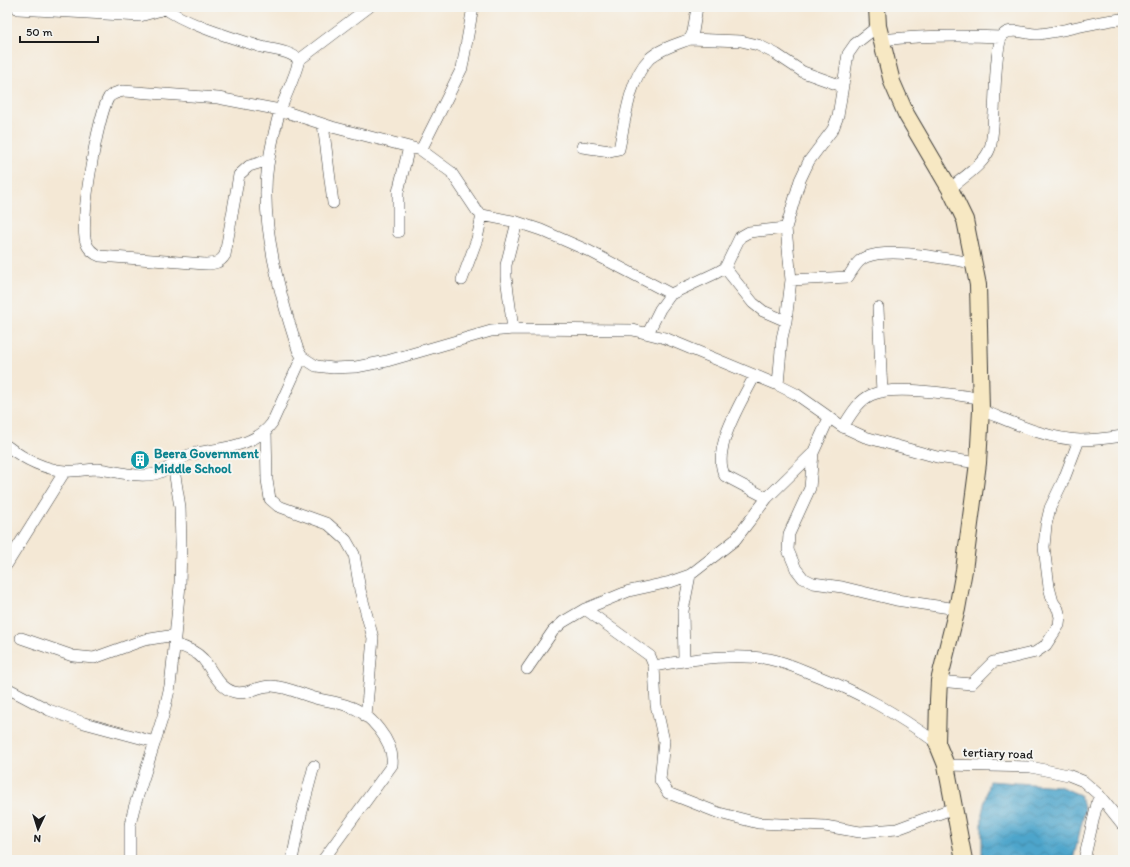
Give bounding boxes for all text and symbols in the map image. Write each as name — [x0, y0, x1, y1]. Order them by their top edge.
scale bar — [20, 18, 98, 44]
text: 50 m — [26, 25, 52, 39]
place label: Beera Government Middle School — [154, 446, 259, 476]
building icon: Beera Government Middle School — [129, 449, 151, 471]
street label: tertiary road — [962, 744, 1034, 762]
north arrow — [18, 809, 58, 849]
text: N — [33, 832, 42, 845]

